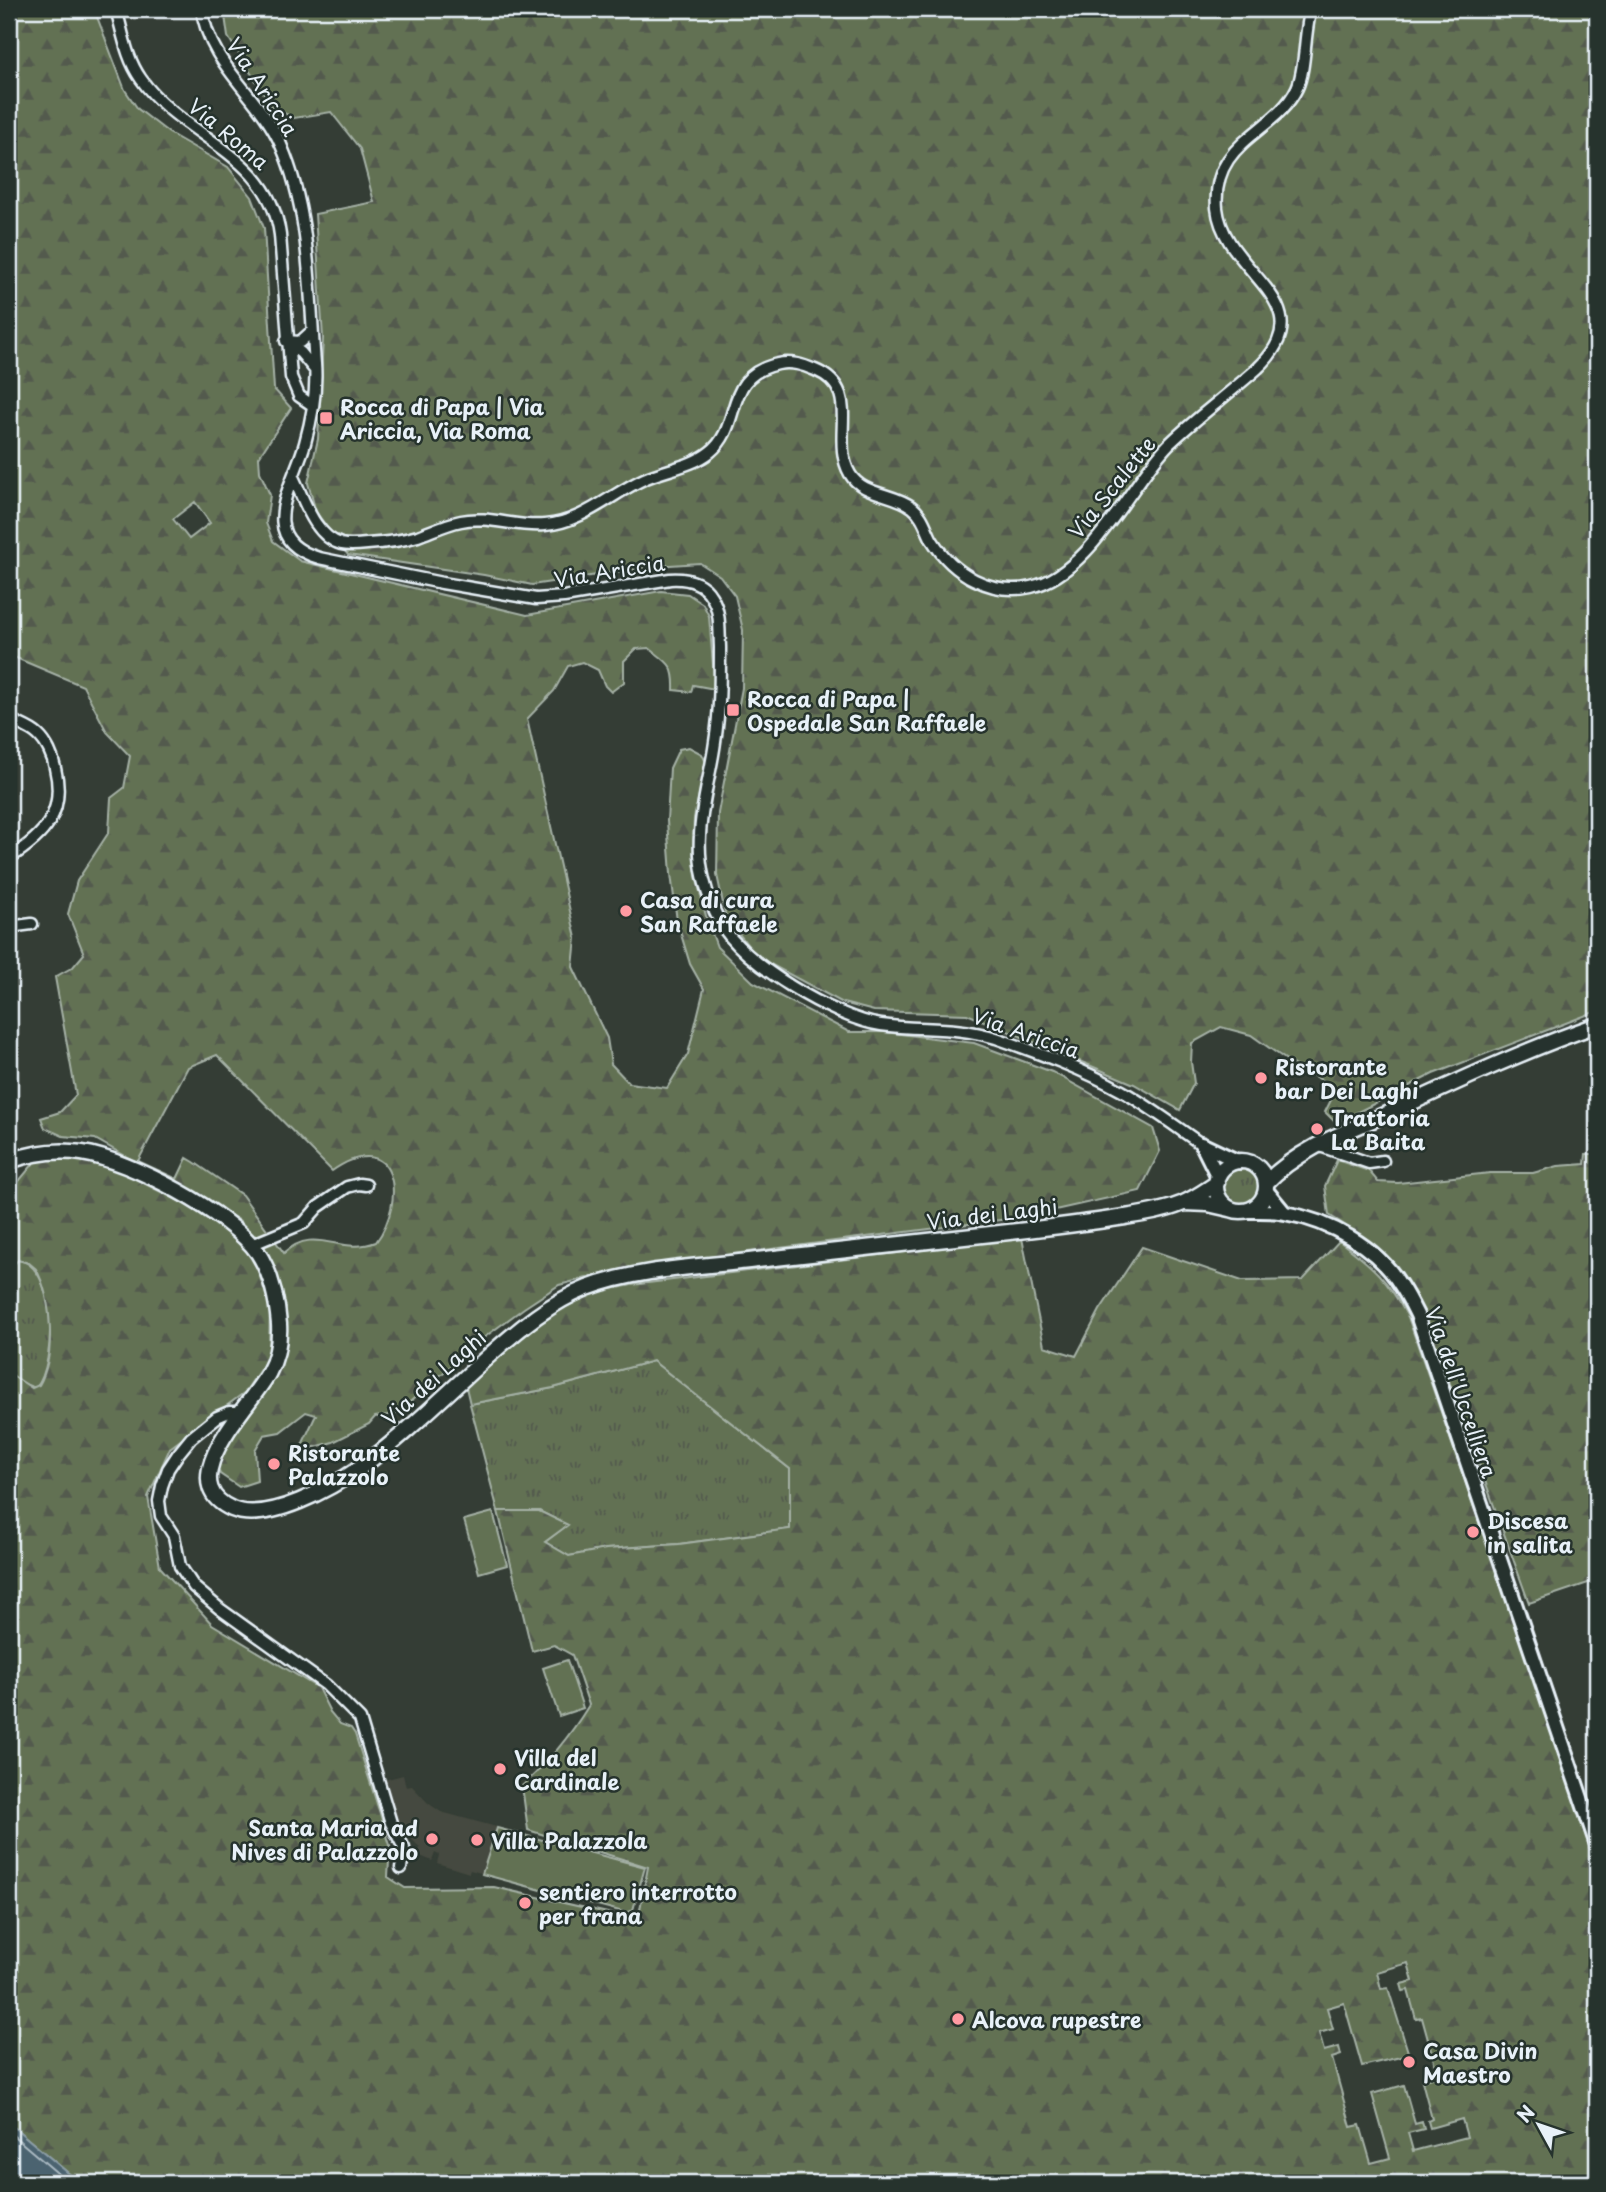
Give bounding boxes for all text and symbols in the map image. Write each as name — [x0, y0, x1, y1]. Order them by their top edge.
street label: Via Ariccia — [219, 30, 307, 142]
street label: Via Roma — [182, 90, 277, 177]
place label: Rocca di Papa | Via Ariccia, Via Roma — [340, 390, 545, 446]
marker: Rocca di Papa | Via Ariccia, Via Roma — [318, 410, 334, 426]
street label: Via Scalette — [1060, 429, 1162, 545]
street label: Via Ariccia — [551, 545, 667, 595]
place label: Rocca di Papa | Ospedale San Raffaele — [747, 682, 986, 738]
marker: Rocca di Papa | Ospedale San Raffaele — [725, 702, 741, 718]
place label: Casa di cura San Raffaele — [640, 883, 778, 939]
marker: Casa di cura San Raffaele — [618, 903, 634, 919]
street label: Via Ariccia — [968, 999, 1084, 1065]
place label: Ristorante bar Dei Laghi — [1275, 1050, 1419, 1106]
marker: Ristorante bar Dei Laghi — [1253, 1070, 1269, 1086]
place label: Trattoria La Baita — [1331, 1101, 1430, 1157]
marker: Trattoria La Baita — [1309, 1121, 1325, 1137]
street label: Via dei Laghi — [925, 1189, 1059, 1237]
street label: Via dell'Uccelliera — [1418, 1302, 1506, 1482]
street label: Via dei Laghi — [373, 1321, 493, 1433]
place label: Ristorante Palazzolo — [288, 1436, 400, 1492]
marker: Ristorante Palazzolo — [266, 1456, 282, 1472]
place label: Discesa in salita — [1487, 1504, 1573, 1560]
marker: Discesa in salita — [1465, 1524, 1481, 1540]
place label: Villa del Cardinale — [514, 1741, 619, 1797]
marker: Villa del Cardinale — [492, 1761, 508, 1777]
place label: Santa Maria ad Nives di Palazzolo — [231, 1811, 418, 1867]
place label: Villa Palazzola — [491, 1824, 648, 1856]
marker: Santa Maria ad Nives di Palazzolo — [424, 1831, 440, 1847]
marker: Villa Palazzola — [469, 1832, 485, 1848]
place label: sentiero interrotto per frana — [539, 1875, 737, 1931]
marker: sentiero interrotto per frana — [517, 1895, 533, 1911]
place label: Alcova rupestre — [972, 2003, 1141, 2035]
marker: Alcova rupestre — [950, 2011, 966, 2027]
place label: Casa Divin Maestro — [1423, 2034, 1537, 2090]
marker: Casa Divin Maestro — [1401, 2054, 1417, 2070]
north arrow — [1504, 2090, 1574, 2160]
text: N — [1510, 2099, 1541, 2128]

